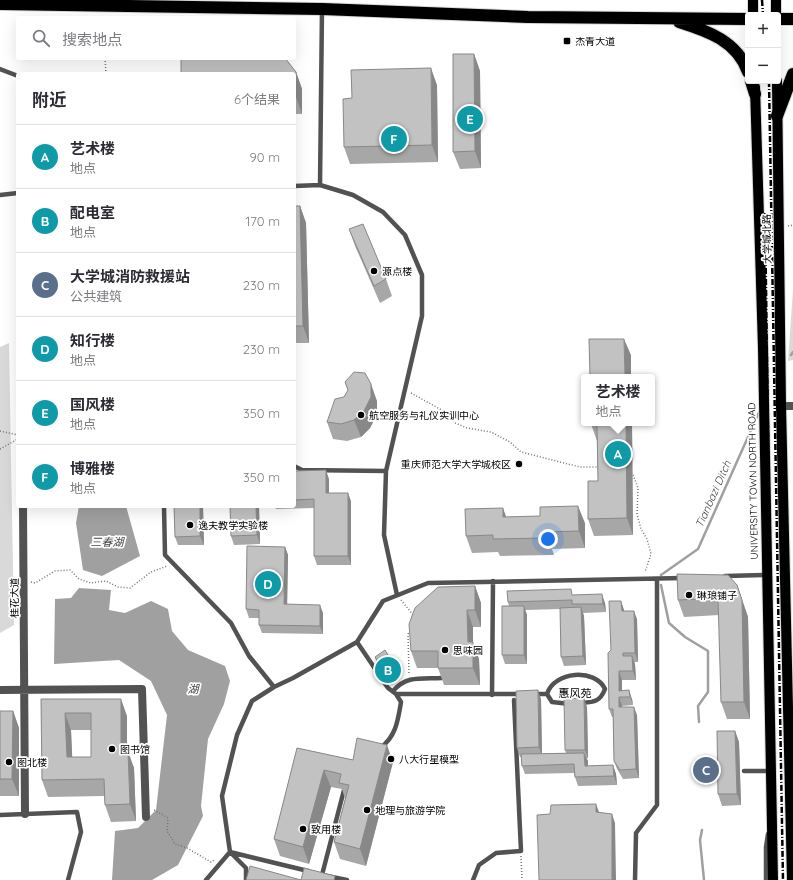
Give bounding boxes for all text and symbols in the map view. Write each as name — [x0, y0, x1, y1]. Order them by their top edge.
map controls — [745, 12, 781, 84]
button: + — [745, 12, 781, 48]
search box — [16, 16, 296, 60]
icon: search — [30, 27, 52, 49]
text: 搜索地点 — [62, 30, 122, 49]
place label: 杰青大道 — [575, 35, 615, 48]
marker: 杰青大道 — [562, 36, 572, 46]
button: − — [745, 48, 781, 84]
text: 附近 — [32, 89, 66, 110]
text: 6个结果 — [234, 91, 280, 107]
pin: E — [457, 104, 483, 134]
pin: F — [381, 124, 407, 154]
text: 艺术楼 — [70, 139, 115, 158]
text: A — [41, 149, 49, 165]
text: 90 m — [250, 149, 280, 165]
text: 地点 — [70, 160, 96, 176]
text: 配电室 — [70, 203, 115, 222]
text: B — [41, 213, 49, 229]
text: 170 m — [245, 213, 280, 229]
street label: 大学城北路 — [760, 214, 774, 264]
text: 地点 — [70, 224, 96, 240]
place label: 源点楼 — [382, 265, 412, 278]
marker: 源点楼 — [369, 266, 379, 276]
text: 大学城消防救援站 — [70, 267, 190, 286]
text: C — [41, 277, 49, 293]
text: 230 m — [243, 277, 280, 293]
text: 公共建筑 — [70, 288, 122, 304]
text: 知行楼 — [70, 331, 115, 350]
text: D — [40, 341, 50, 357]
text: 230 m — [243, 341, 280, 357]
text: 地点 — [70, 352, 96, 368]
popup — [581, 374, 655, 426]
text: 艺术楼 — [595, 382, 641, 401]
text: 国风楼 — [70, 395, 115, 414]
street label: UNIVERSITY TOWN NORTH ROAD — [745, 402, 761, 560]
text: 地点 — [595, 403, 622, 419]
text: E — [41, 405, 49, 421]
text: 350 m — [243, 405, 280, 421]
place label: 航空服务与礼仪实训中心 — [369, 409, 479, 422]
marker: 航空服务与礼仪实训中心 — [356, 410, 366, 420]
text: 地点 — [70, 416, 96, 432]
pin: A — [605, 439, 631, 469]
place label: 重庆师范大学大学城校区 — [401, 458, 511, 471]
water label: Tianbazi Ditch — [692, 458, 734, 530]
text: 博雅楼 — [70, 459, 115, 478]
marker: 重庆师范大学大学城校区 — [514, 459, 524, 469]
text: F — [41, 469, 49, 485]
text: 350 m — [243, 469, 280, 485]
text: 地点 — [70, 480, 96, 496]
place label: 逸夫教学实验楼 — [198, 519, 268, 532]
marker: 逸夫教学实验楼 — [185, 520, 195, 530]
your location — [538, 529, 558, 549]
water label: 三春湖 — [91, 535, 125, 549]
pin: D — [255, 569, 281, 599]
street label: 桂花大道 — [8, 578, 21, 618]
place label: 琳琅铺子 — [697, 589, 737, 602]
marker: 琳琅铺子 — [684, 590, 694, 600]
place label: 思味园 — [453, 644, 483, 657]
marker: 思味园 — [440, 645, 450, 655]
pin: B — [375, 655, 401, 685]
water label: 湖 — [188, 682, 201, 696]
district label: 惠风苑 — [559, 686, 592, 700]
place label: 图书馆 — [120, 743, 150, 756]
marker: 图书馆 — [107, 744, 117, 754]
place label: 八大行星模型 — [399, 753, 459, 766]
marker: 八大行星模型 — [386, 754, 396, 764]
pin: C — [693, 755, 719, 785]
place label: 图北楼 — [17, 756, 47, 769]
marker: 图北楼 — [4, 757, 14, 767]
place label: 地理与旅游学院 — [375, 804, 445, 817]
marker: 地理与旅游学院 — [362, 805, 372, 815]
place label: 致用楼 — [311, 823, 341, 836]
marker: 致用楼 — [298, 824, 308, 834]

